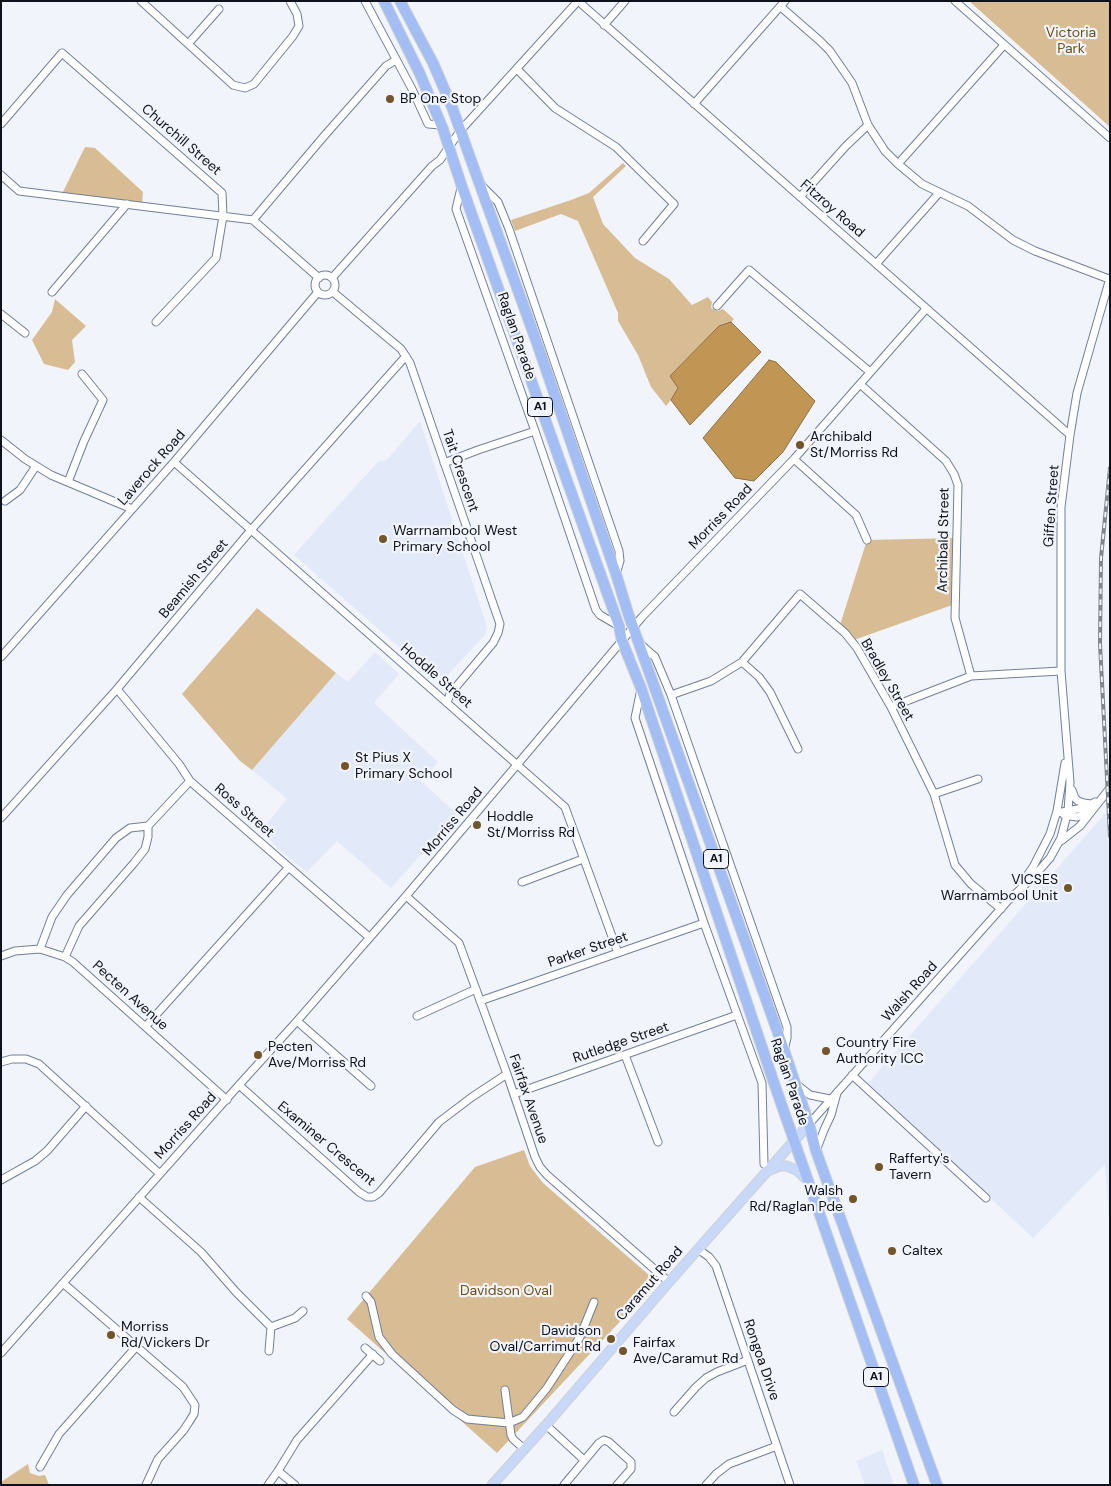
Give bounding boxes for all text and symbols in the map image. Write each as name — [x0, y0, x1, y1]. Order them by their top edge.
park label: Victoria Park — [1046, 25, 1096, 58]
place label: BP One Stop — [400, 91, 481, 107]
marker: BP One Stop — [384, 93, 396, 105]
street label: Churchill Street — [138, 101, 224, 179]
street label: Fitzroy Road — [796, 177, 868, 241]
street label: Raglan Parade — [493, 290, 539, 382]
road number: A1 — [528, 398, 552, 417]
street label: Laverock Road — [115, 427, 189, 509]
street label: Tait Crescent — [438, 427, 482, 515]
place label: Archibald St/Morriss Rd — [810, 429, 898, 462]
marker: Archibald St/Morriss Rd — [794, 439, 806, 451]
street label: Giffen Street — [1041, 464, 1063, 548]
street label: Morriss Road — [686, 481, 756, 553]
street label: Archibald Street — [935, 487, 953, 593]
place label: Warrnambool West Primary School — [393, 523, 517, 556]
marker: Warrnambool West Primary School — [377, 533, 389, 545]
street label: Beamish Street — [156, 536, 232, 622]
street label: Bradley Street — [857, 636, 917, 724]
street label: Hoddle Street — [397, 640, 475, 712]
place label: St Pius X Primary School — [355, 750, 452, 782]
marker: St Pius X Primary School — [339, 760, 351, 772]
street label: Ross Street — [211, 780, 277, 842]
street label: Morriss Road — [420, 784, 486, 860]
place label: Hoddle St/Morriss Rd — [487, 809, 575, 842]
marker: Hoddle St/Morriss Rd — [471, 819, 483, 831]
road number: A1 — [704, 850, 728, 869]
place label: VICSES Warrnambool Unit — [941, 872, 1058, 904]
marker: VICSES Warrnambool Unit — [1062, 882, 1074, 894]
street label: Parker Street — [546, 928, 630, 972]
street label: Pecten Avenue — [89, 958, 171, 1034]
street label: Walsh Road — [879, 959, 941, 1025]
street label: Rutledge Street — [571, 1019, 671, 1067]
place label: Country Fire Authority ICC — [836, 1035, 924, 1068]
street label: Raglan Parade — [766, 1036, 812, 1128]
place label: Pecten Ave/Morriss Rd — [268, 1039, 366, 1072]
marker: Country Fire Authority ICC — [820, 1045, 832, 1057]
marker: Pecten Ave/Morriss Rd — [252, 1049, 264, 1061]
street label: Fairfax Avenue — [505, 1052, 551, 1146]
street label: Morriss Road — [152, 1089, 220, 1163]
street label: Examiner Crescent — [274, 1098, 378, 1190]
place label: Rafferty's Tavern — [889, 1151, 950, 1184]
marker: Rafferty's Tavern — [873, 1161, 885, 1173]
place label: Walsh Rd/Raglan Pde — [750, 1183, 843, 1216]
marker: Walsh Rd/Raglan Pde — [847, 1193, 859, 1205]
street label: Caramut Road — [613, 1243, 687, 1325]
place label: Caltex — [902, 1243, 943, 1259]
marker: Caltex — [886, 1245, 898, 1257]
park label: Davidson Oval — [460, 1283, 552, 1299]
street label: Rongoa Drive — [739, 1317, 783, 1403]
place label: Morriss Rd/Vickers Dr — [121, 1319, 210, 1351]
place label: Davidson Oval/Carrimut Rd — [490, 1323, 601, 1355]
marker: Morriss Rd/Vickers Dr — [105, 1329, 117, 1341]
marker: Davidson Oval/Carrimut Rd — [605, 1333, 617, 1345]
place label: Fairfax Ave/Caramut Rd — [633, 1335, 738, 1368]
marker: Fairfax Ave/Caramut Rd — [617, 1345, 629, 1357]
road number: A1 — [864, 1368, 888, 1386]

